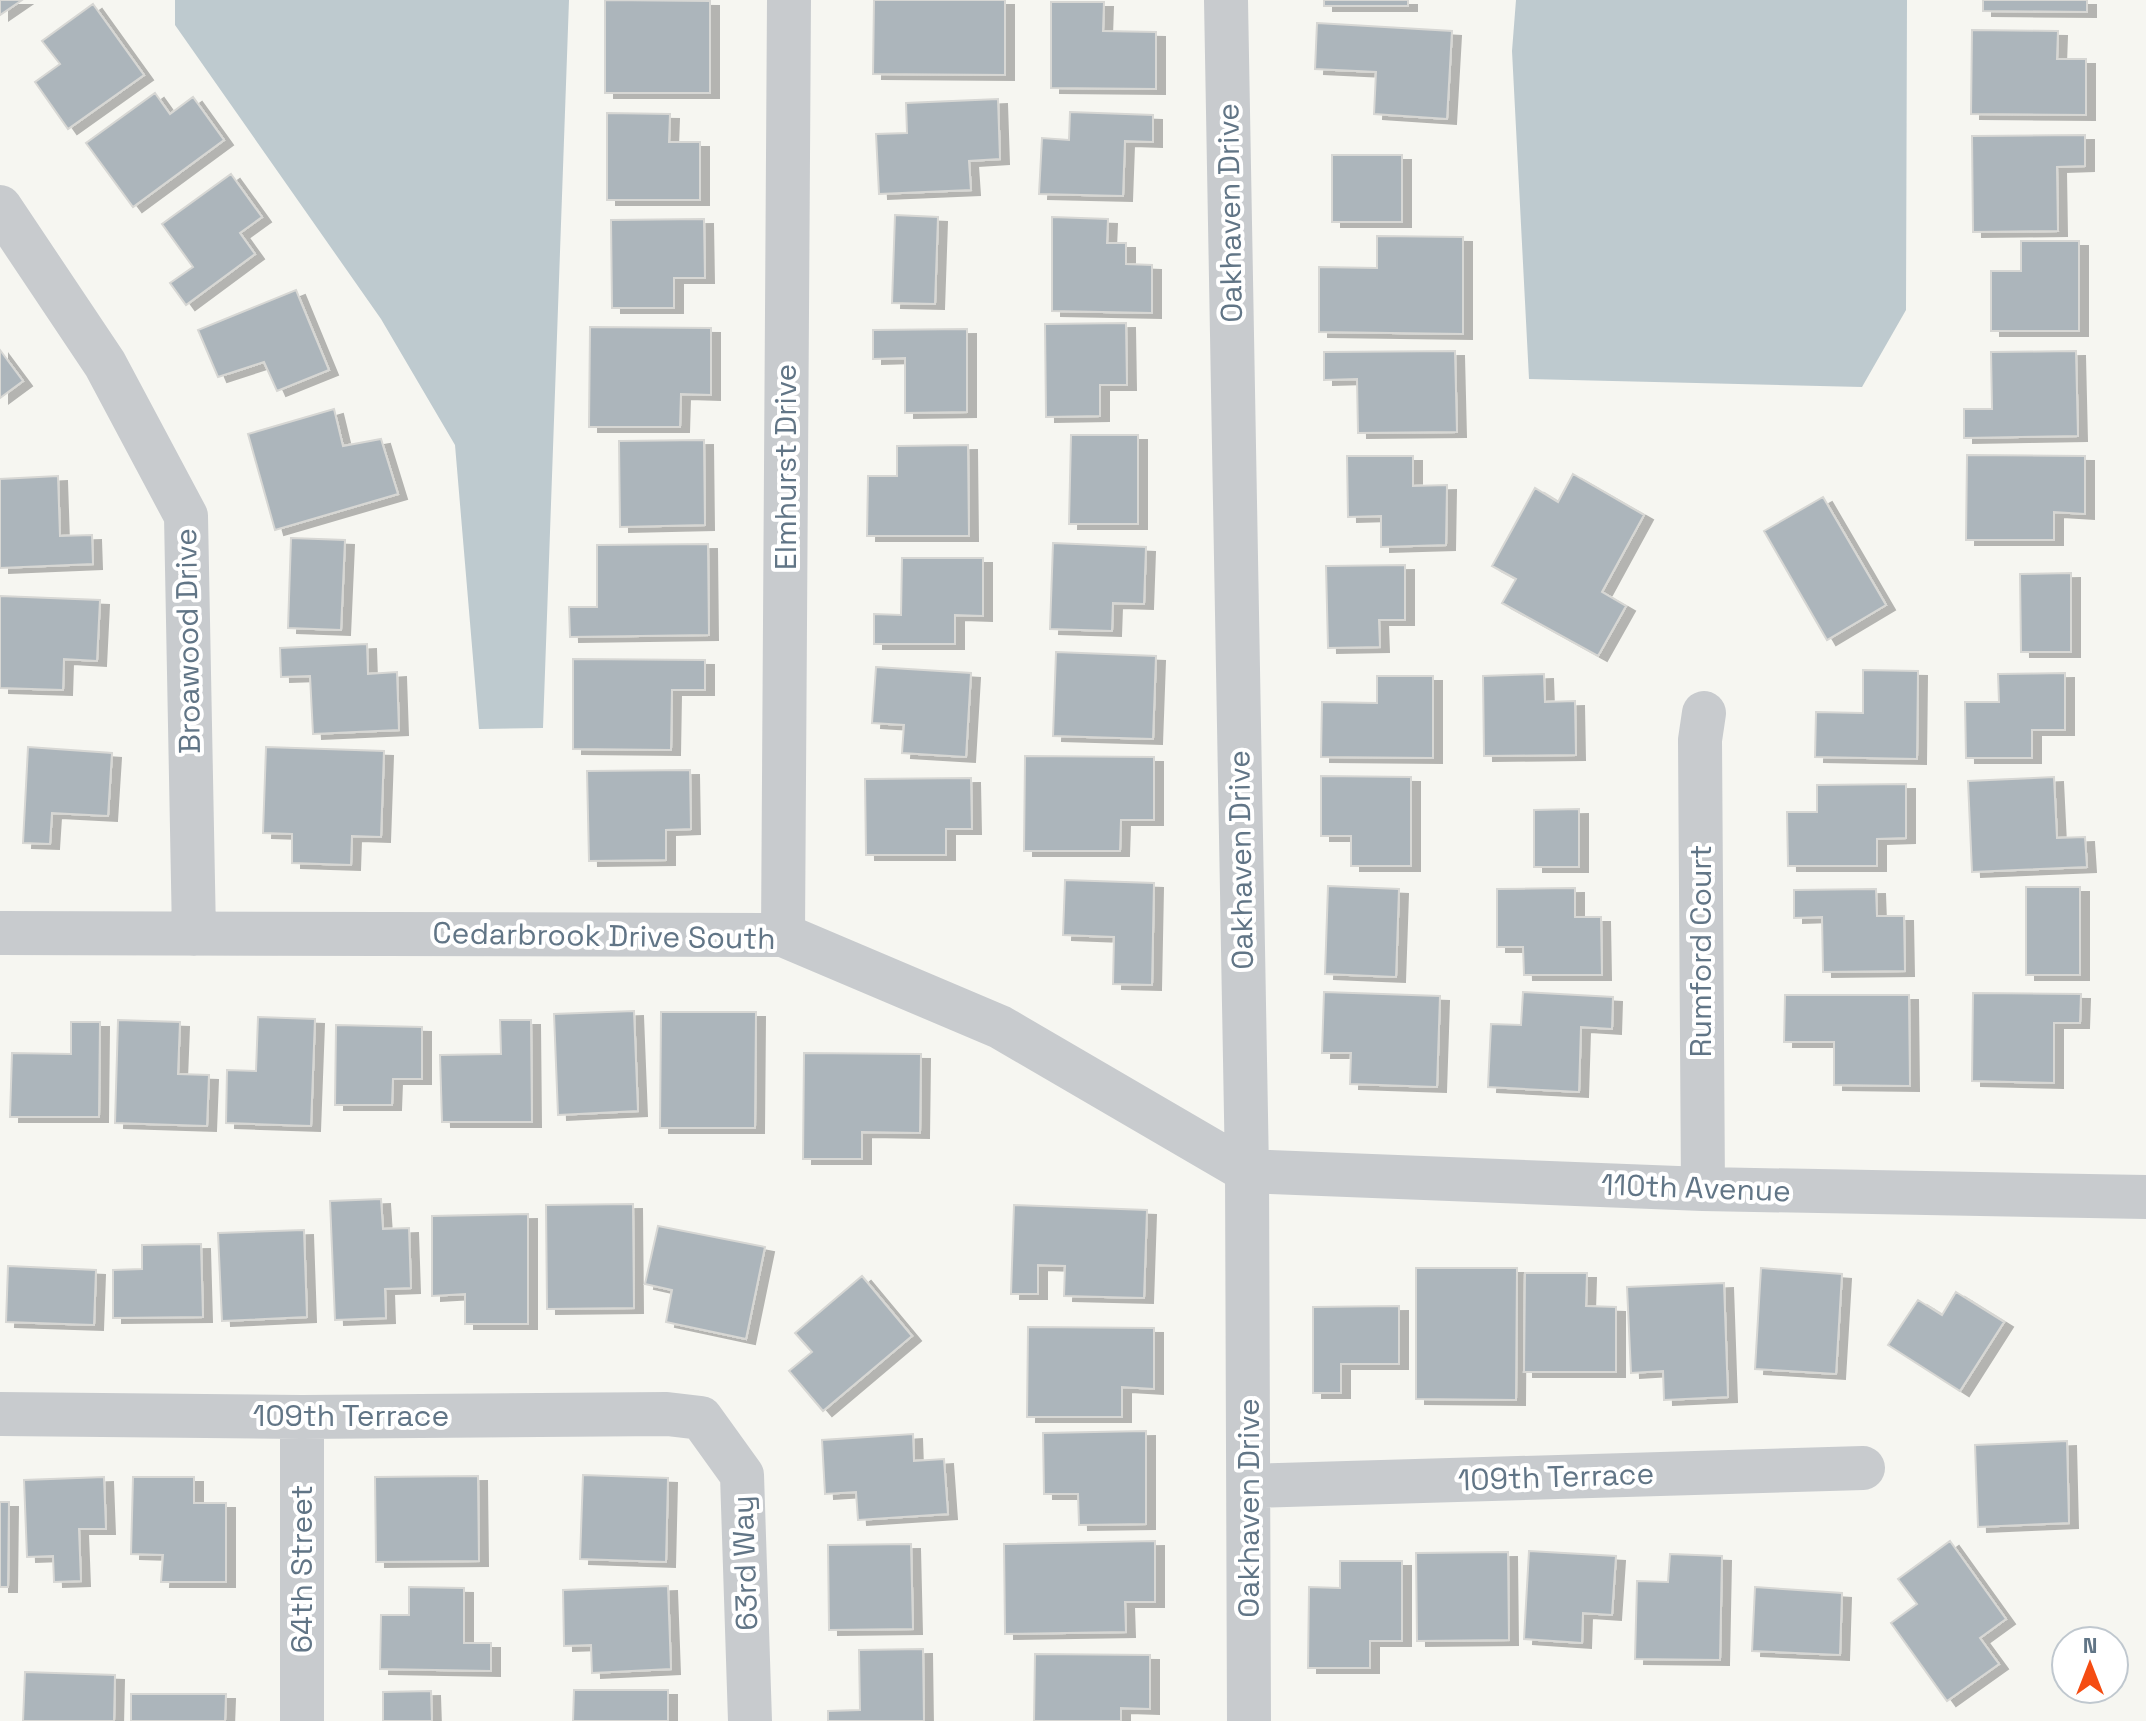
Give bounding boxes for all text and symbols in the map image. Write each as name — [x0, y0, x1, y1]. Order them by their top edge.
street label: Oakhaven Drive — [1208, 103, 1251, 323]
street label: Elmhurst Drive — [766, 364, 805, 570]
street label: Broawood Drive — [166, 528, 209, 754]
street label: Oakhaven Drive — [1219, 750, 1262, 970]
street label: Rumford Court — [1681, 845, 1720, 1057]
street label: Cedarbrook Drive South — [432, 913, 776, 958]
street label: 110th Avenue — [1601, 1165, 1792, 1210]
street label: 109th Terrace — [253, 1396, 449, 1435]
street label: Oakhaven Drive — [1229, 1398, 1268, 1618]
street label: 109th Terrace — [1457, 1454, 1655, 1499]
street label: 64th Street — [282, 1485, 321, 1653]
street label: 63rd Way — [723, 1495, 766, 1631]
north arrow — [2050, 1625, 2130, 1705]
text: N — [2083, 1631, 2097, 1659]

